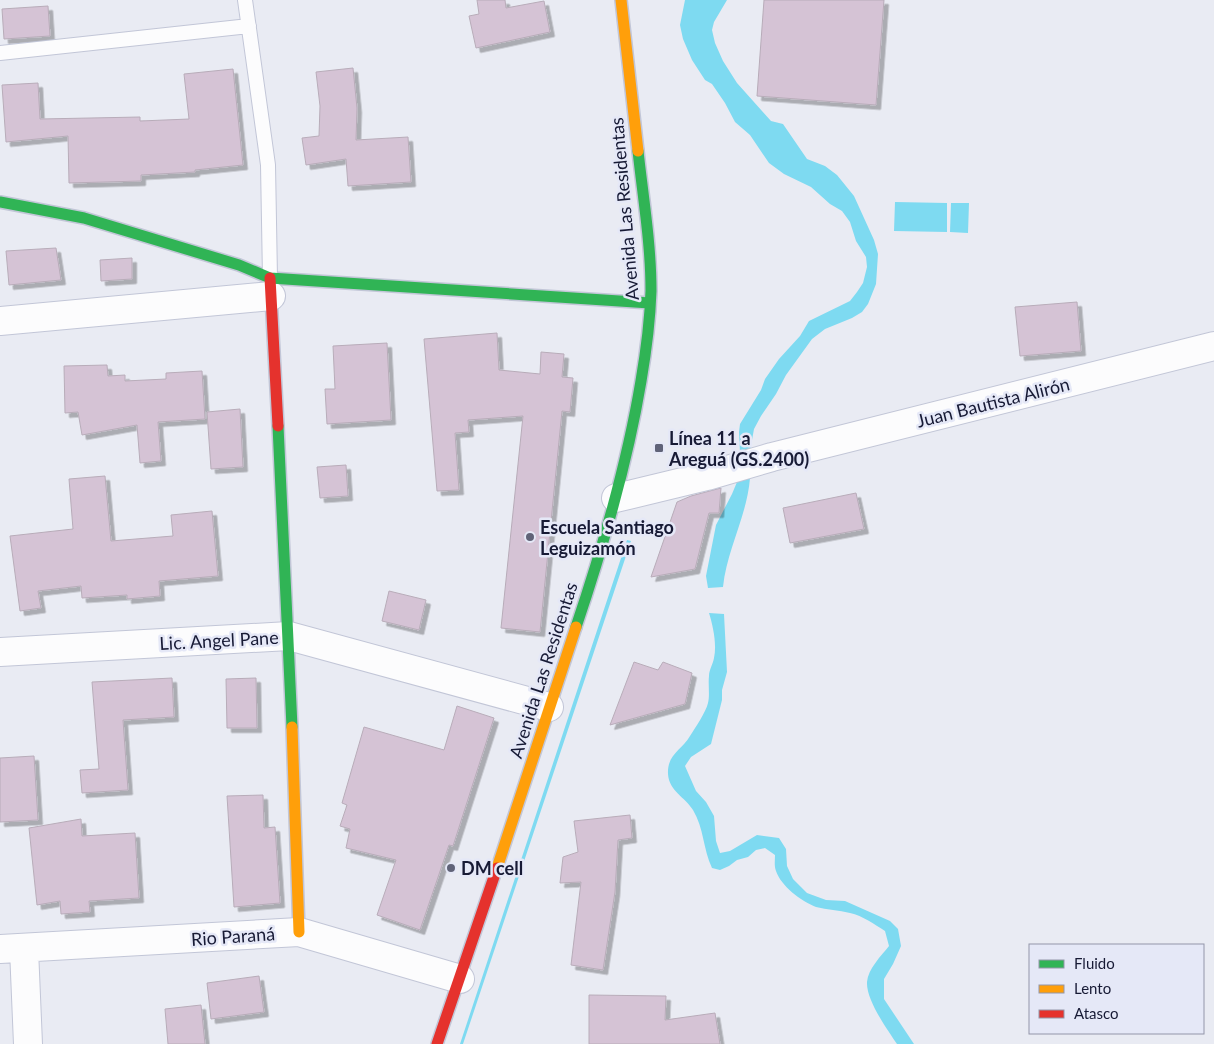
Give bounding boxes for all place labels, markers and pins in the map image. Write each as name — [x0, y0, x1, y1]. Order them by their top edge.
place label: Línea 11 a Areguá (GS.2400) — [668, 427, 809, 470]
marker: Línea 11 a Areguá (GS.2400) — [653, 442, 665, 454]
place label: Escuela Santiago Leguizamón — [540, 516, 674, 559]
marker: Escuela Santiago Leguizamón — [524, 531, 536, 543]
place label: DM cell — [461, 857, 523, 879]
marker: DM cell — [445, 862, 457, 874]

